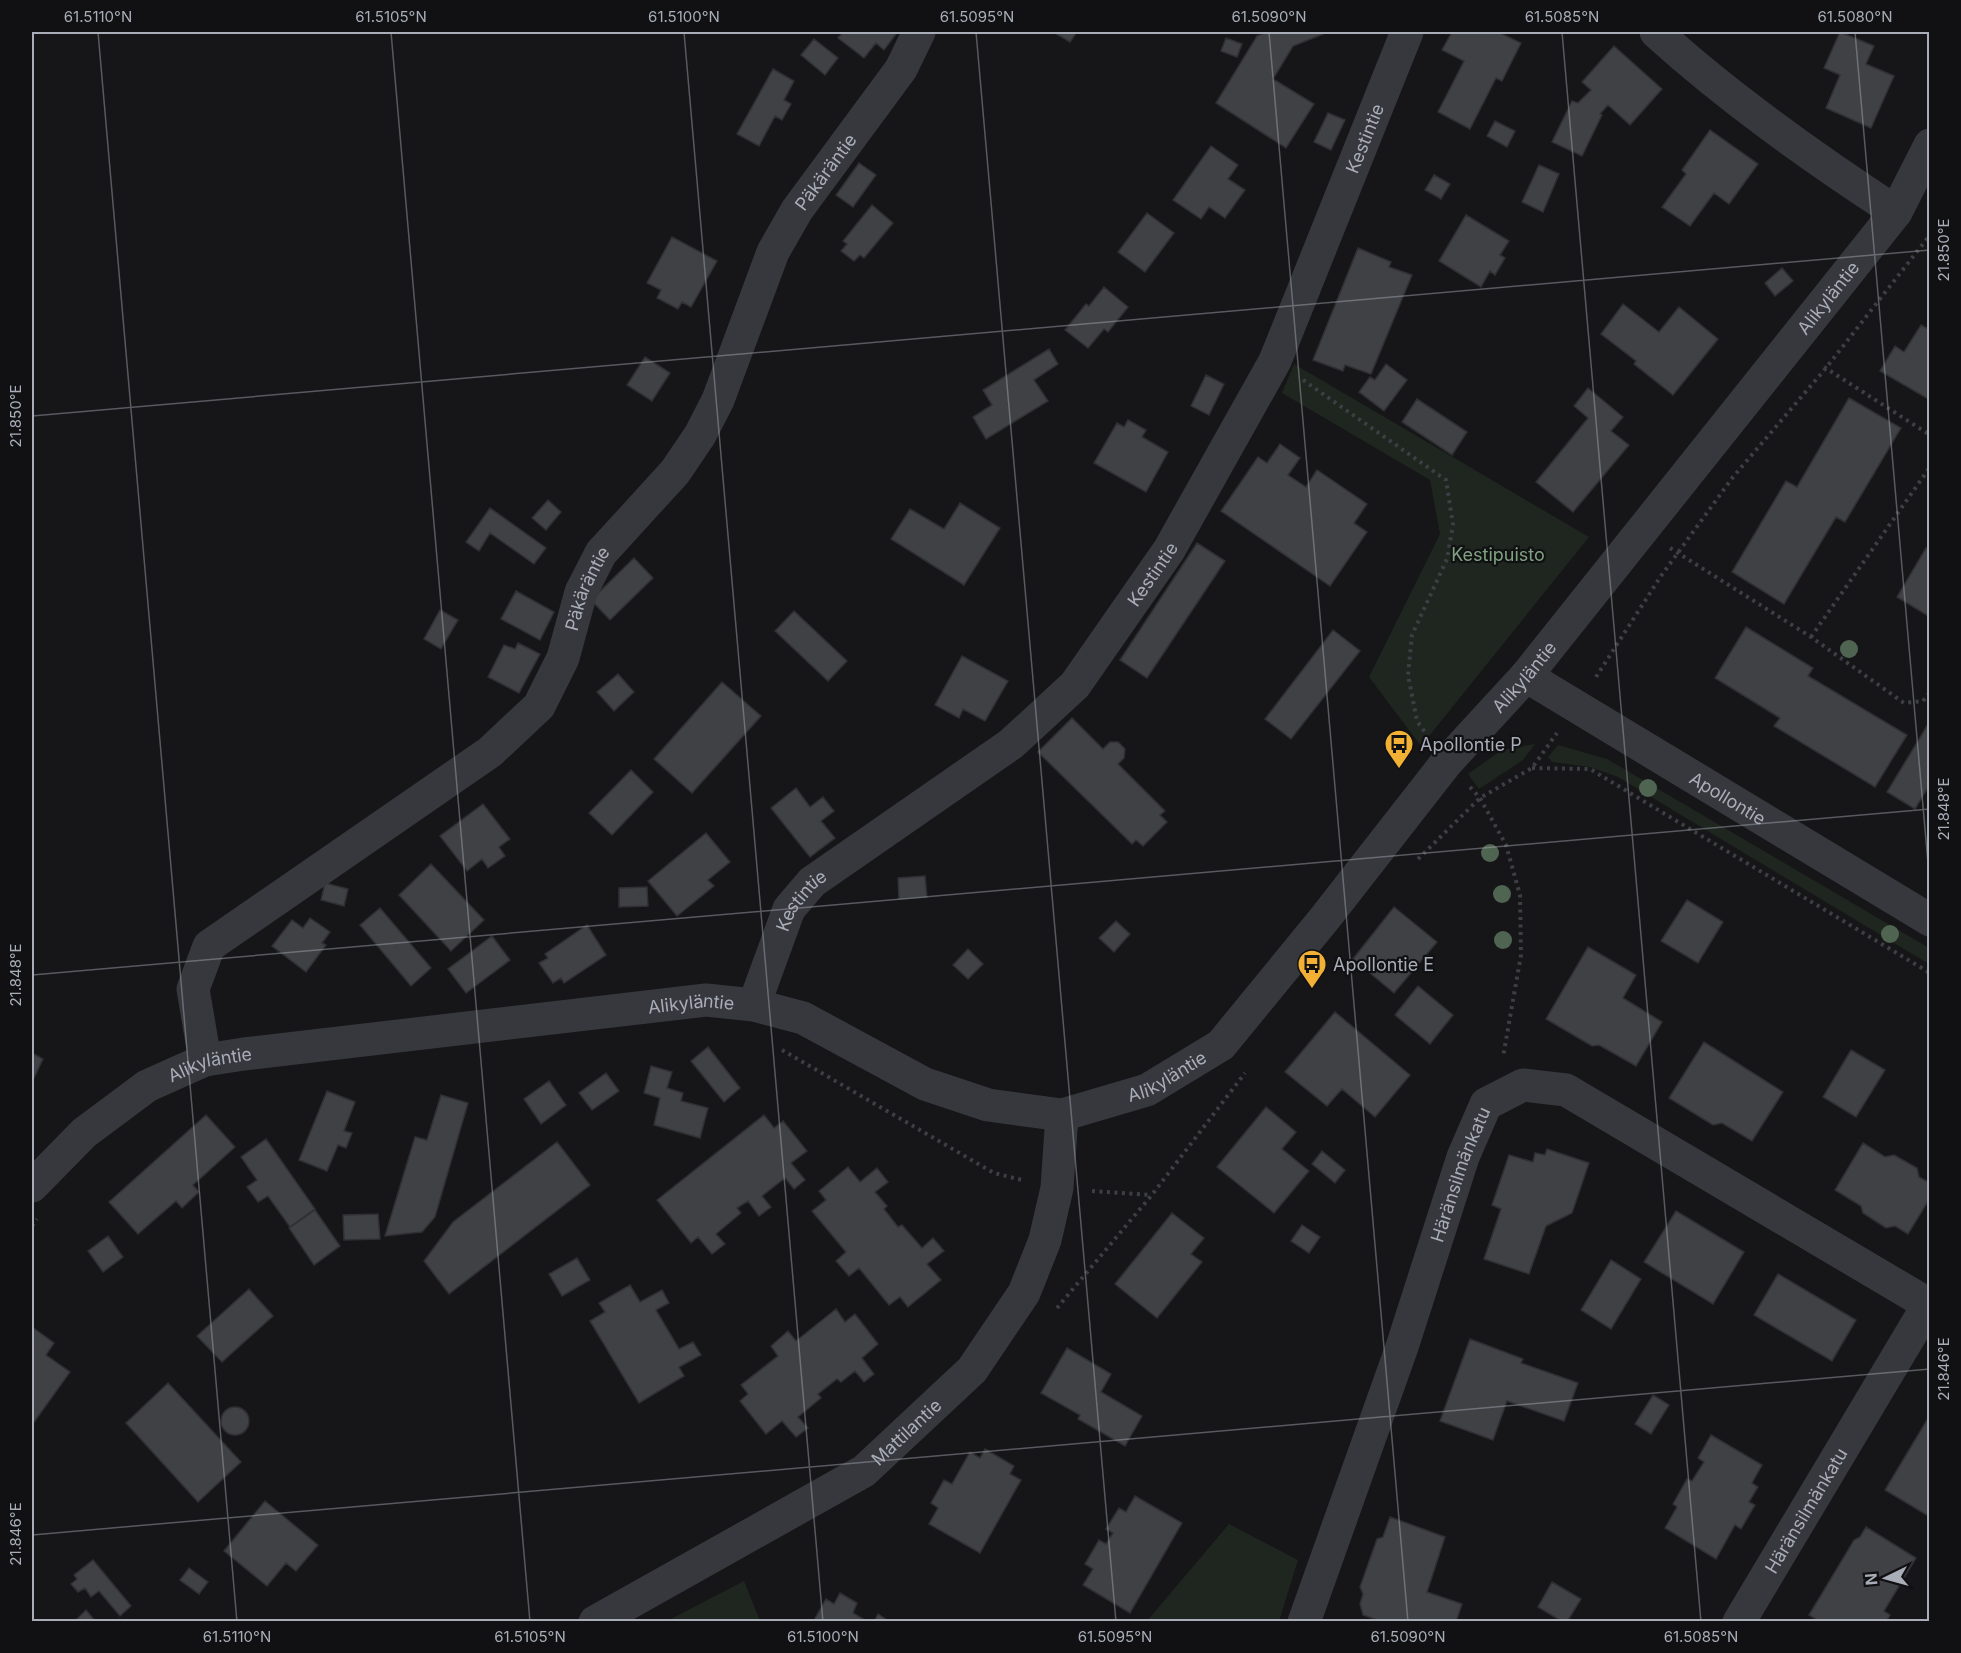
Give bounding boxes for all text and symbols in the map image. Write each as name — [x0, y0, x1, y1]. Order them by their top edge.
text: 61.5110°N — [64, 7, 132, 26]
text: 61.5105°N — [355, 7, 427, 26]
text: 61.5100°N — [648, 7, 720, 26]
text: 61.5095°N — [940, 7, 1014, 26]
text: 61.5090°N — [1232, 7, 1307, 26]
text: 61.5085°N — [1525, 7, 1599, 26]
text: 61.5080°N — [1818, 7, 1892, 26]
street label: Kestintie — [1341, 101, 1388, 176]
street label: Päkäräntie — [790, 129, 860, 214]
text: 21.850°E — [1934, 219, 1953, 281]
street label: Alikyläntie — [1792, 257, 1863, 338]
text: 21.850°E — [6, 385, 25, 447]
street label: Kestintie — [1123, 539, 1182, 610]
street label: Päkäräntie — [560, 541, 613, 633]
park label: Kestipuisto — [1451, 544, 1545, 565]
street label: Alikyläntie — [1487, 637, 1560, 717]
bus stop icon: Apollontie P — [1383, 728, 1415, 770]
place label: Apollontie P — [1420, 734, 1522, 755]
street label: Apollontie — [1686, 767, 1770, 829]
text: 21.848°E — [1934, 777, 1953, 841]
street label: Kestintie — [771, 865, 830, 934]
text: 21.848°E — [6, 943, 25, 1007]
bus stop icon: Apollontie E — [1296, 948, 1328, 990]
place label: Apollontie E — [1333, 954, 1434, 975]
street label: Alikyläntie — [647, 989, 735, 1017]
street label: Alikyläntie — [164, 1043, 253, 1086]
street label: Alikyläntie — [1125, 1046, 1210, 1106]
street label: Häränsilmänkatu — [1426, 1104, 1494, 1245]
text: 21.846°E — [1934, 1337, 1953, 1401]
street label: Mattilantie — [867, 1394, 945, 1469]
street label: Häränsilmänkatu — [1760, 1444, 1851, 1577]
text: 21.846°E — [6, 1502, 25, 1566]
north arrow — [1856, 1548, 1916, 1608]
text: N — [1861, 1572, 1882, 1586]
text: 61.5110°N — [203, 1627, 271, 1646]
text: 61.5105°N — [494, 1627, 566, 1646]
text: 61.5100°N — [787, 1627, 859, 1646]
text: 61.5095°N — [1078, 1627, 1152, 1646]
text: 61.5090°N — [1371, 1627, 1446, 1646]
text: 61.5085°N — [1664, 1627, 1738, 1646]

